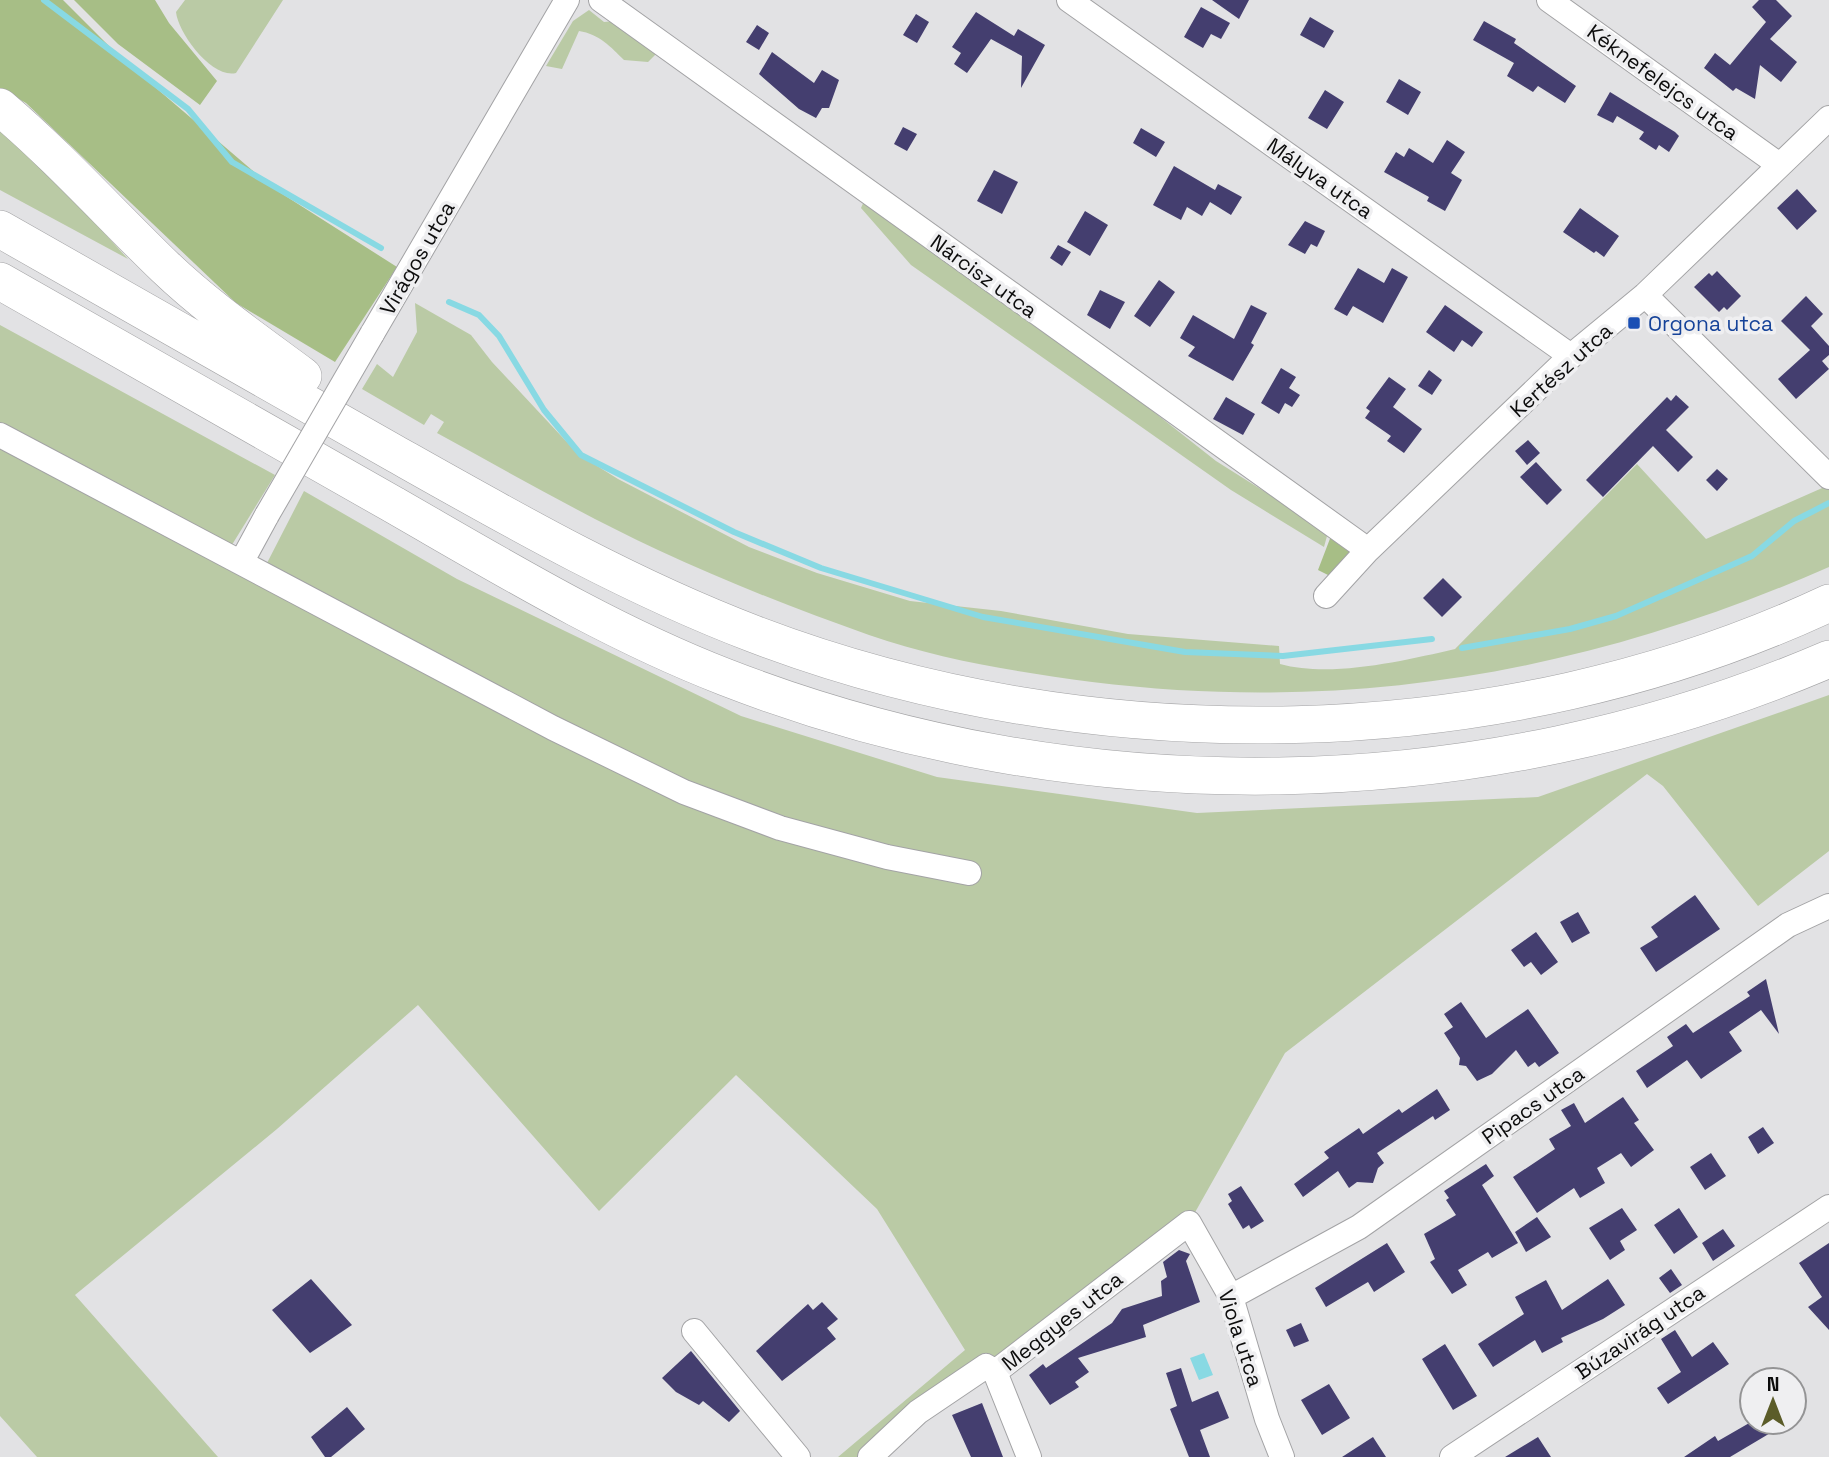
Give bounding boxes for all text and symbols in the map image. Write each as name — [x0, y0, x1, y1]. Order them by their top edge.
street label: Kéknefelejcs utca — [1582, 18, 1744, 146]
street label: Mályva utca — [1262, 132, 1378, 224]
street label: Virágos utca — [374, 196, 460, 320]
street label: Nárcisz utca — [925, 228, 1043, 324]
place label: Orgona utca — [1648, 310, 1773, 337]
marker: Orgona utca — [1626, 315, 1642, 331]
street label: Kertész utca — [1504, 317, 1618, 423]
street label: Pipacs utca — [1477, 1060, 1589, 1150]
street label: Meggyes utca — [996, 1265, 1128, 1377]
street label: Búzavirág utca — [1570, 1279, 1710, 1385]
street label: Viola utca — [1213, 1286, 1269, 1390]
north arrow — [1738, 1366, 1808, 1436]
text: N — [1767, 1372, 1779, 1397]

